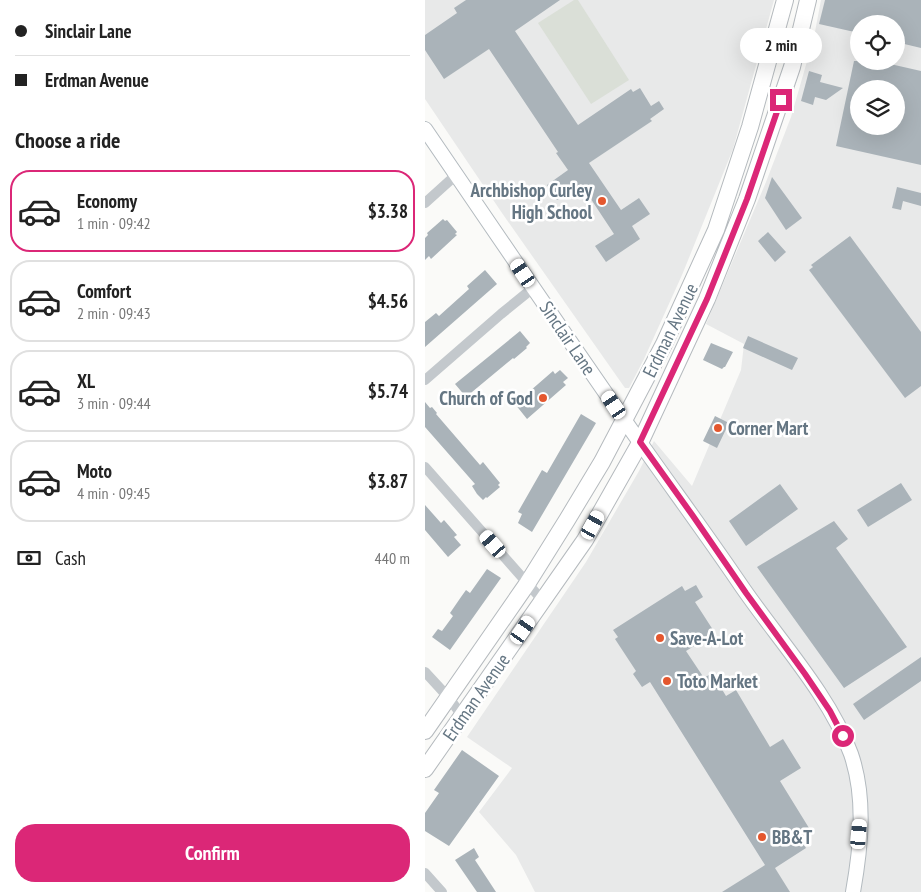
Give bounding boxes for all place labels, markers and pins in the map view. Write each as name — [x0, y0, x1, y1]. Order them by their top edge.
place label: Archbishop Curley High School — [470, 178, 592, 224]
marker: Archbishop Curley High School — [596, 195, 608, 207]
place label: Church of God — [439, 386, 533, 410]
marker: Church of God — [537, 392, 549, 404]
place label: Corner Mart — [728, 416, 809, 440]
marker: Corner Mart — [712, 422, 724, 434]
place label: Save-A-Lot — [670, 626, 744, 650]
marker: Save-A-Lot — [654, 632, 666, 644]
place label: Toto Market — [677, 669, 758, 693]
marker: Toto Market — [661, 675, 673, 687]
place label: BB&T — [772, 825, 812, 849]
marker: BB&T — [756, 831, 768, 843]

